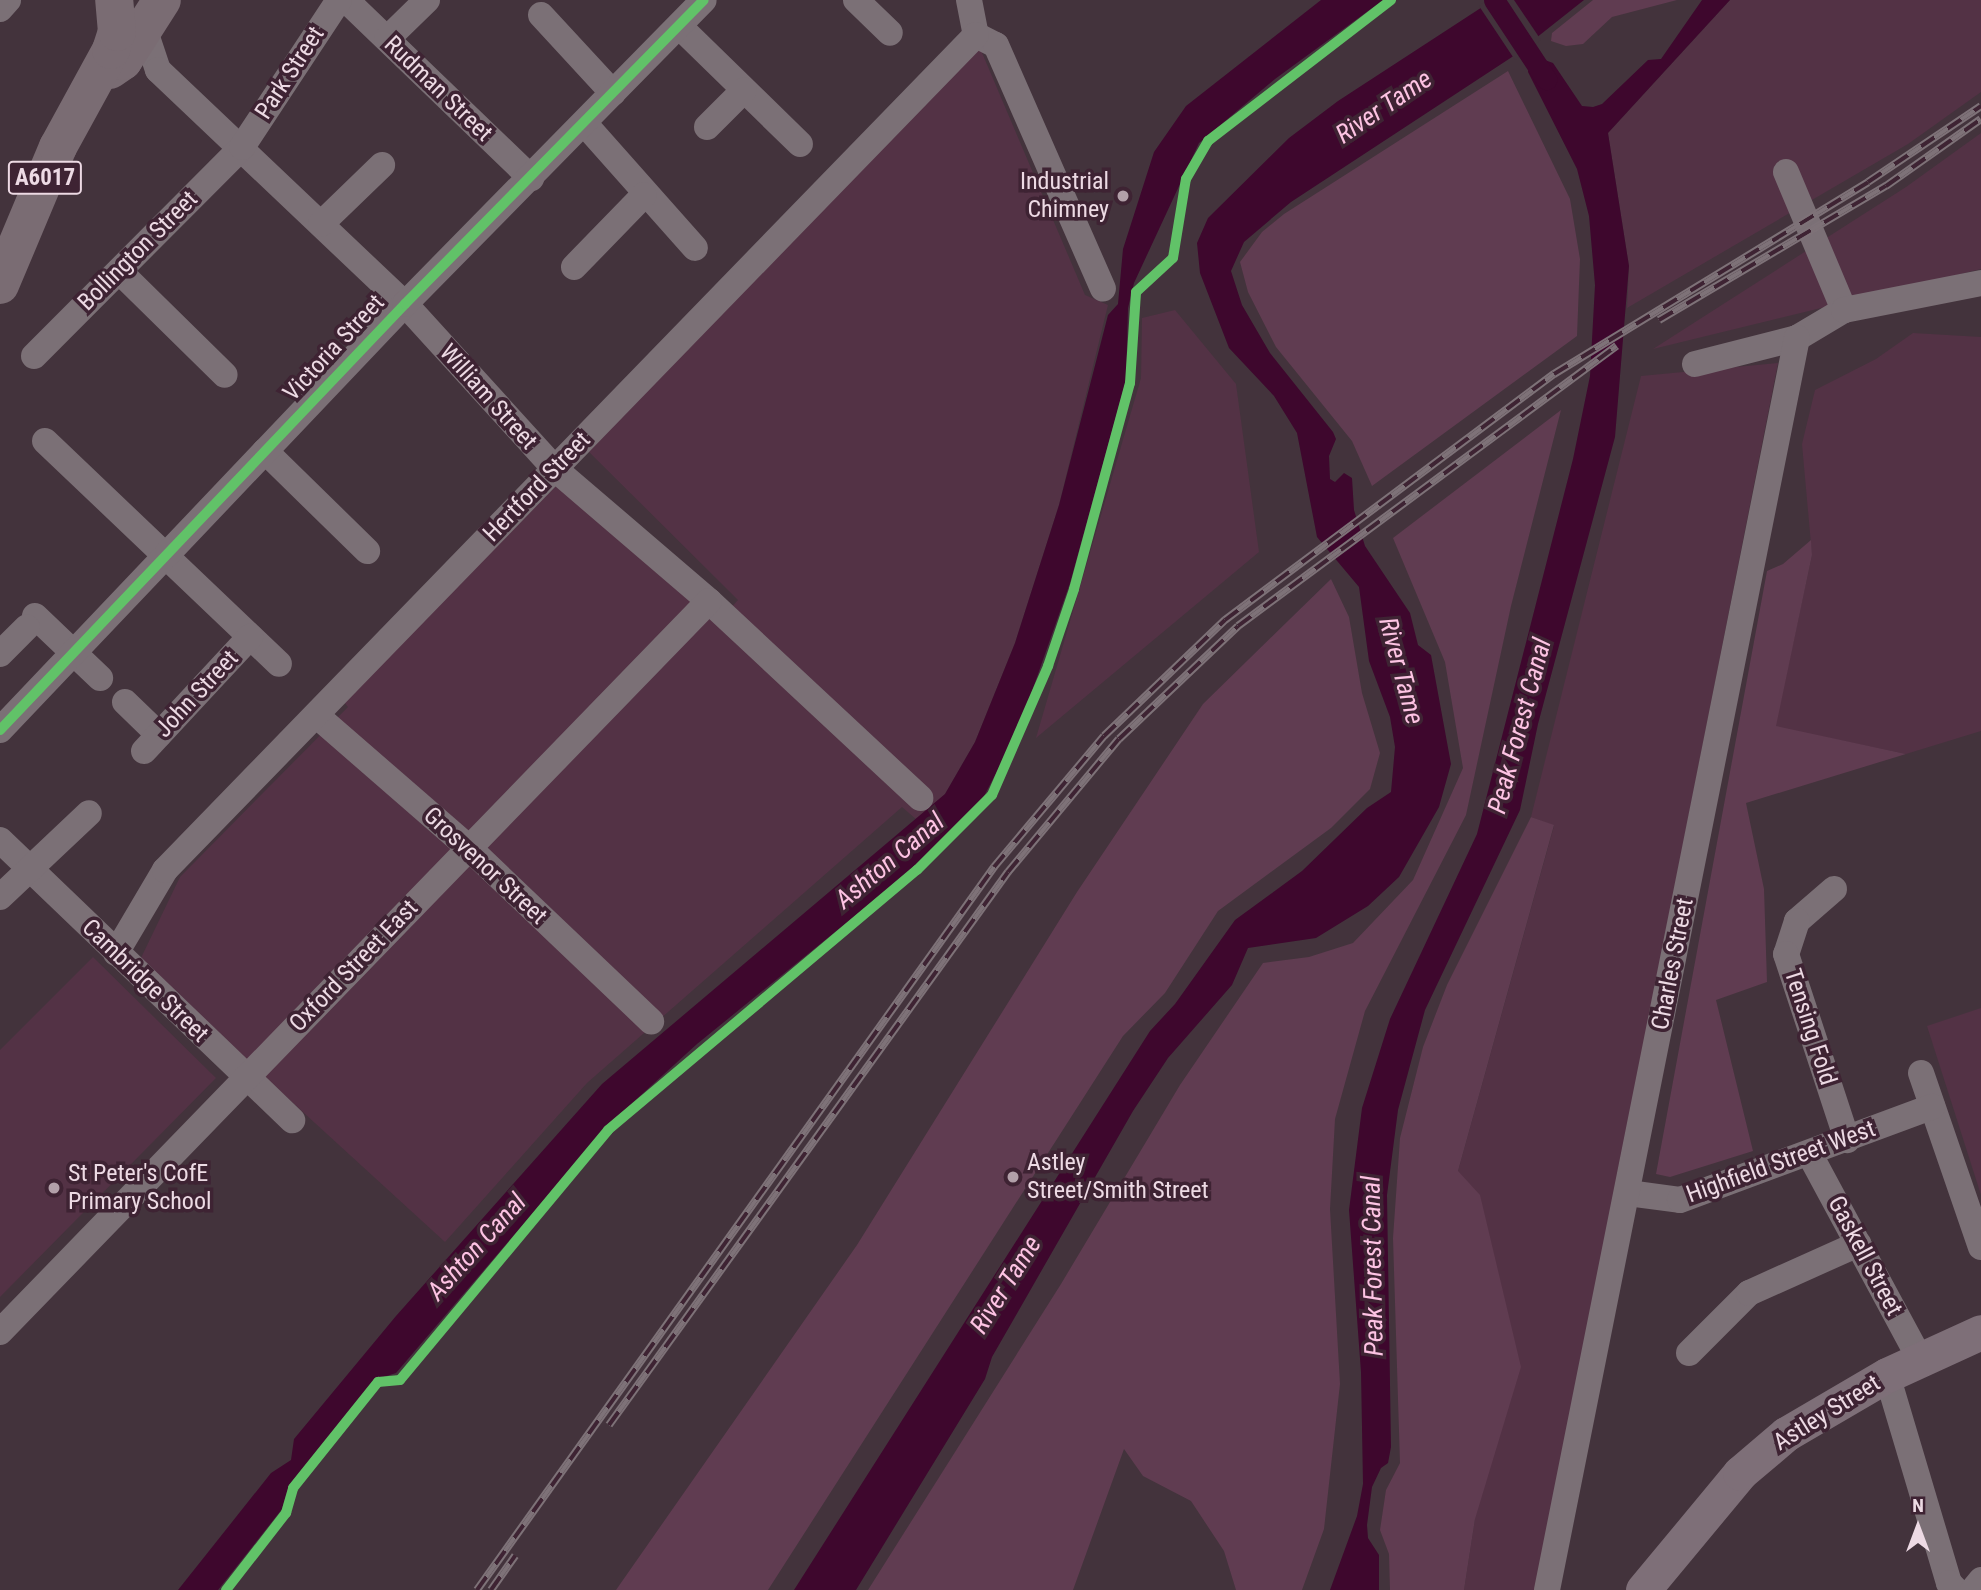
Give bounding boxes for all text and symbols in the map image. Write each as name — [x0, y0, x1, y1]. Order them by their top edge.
street label: Park Street — [249, 21, 331, 125]
street label: Rudman Street — [378, 30, 498, 148]
water label: River Tame — [1330, 63, 1438, 151]
road number: A6017 — [7, 158, 84, 197]
place label: Industrial Chimney — [1020, 168, 1109, 224]
street label: Bollington Street — [72, 185, 204, 317]
marker: Industrial Chimney — [1115, 188, 1131, 204]
street label: Victoria Street — [277, 289, 391, 407]
street label: William Street — [433, 338, 543, 456]
street label: Hertford Street — [477, 426, 597, 548]
water label: River Tame — [1372, 614, 1430, 728]
water label: Peak Forest Canal — [1482, 635, 1558, 817]
street label: John Street — [149, 644, 245, 744]
street label: Grosvenor Street — [417, 801, 553, 931]
water label: Ashton Canal — [829, 806, 951, 916]
street label: Oxford Street East — [284, 894, 424, 1038]
street label: Charles Street — [1646, 896, 1700, 1032]
street label: Cambridge Street — [76, 913, 214, 1049]
street label: Tensing Fold — [1778, 965, 1842, 1089]
street label: Highfield Street West — [1683, 1114, 1879, 1210]
place label: Astley Street/Smith Street — [1027, 1149, 1209, 1205]
place label: St Peter's CofE Primary School — [68, 1160, 211, 1216]
marker: Astley Street/Smith Street — [1005, 1169, 1021, 1185]
water label: Peak Forest Canal — [1356, 1176, 1390, 1356]
marker: St Peter's CofE Primary School — [46, 1180, 62, 1196]
water label: Ashton Canal — [421, 1187, 533, 1307]
street label: Gaskell Street — [1821, 1191, 1909, 1321]
water label: River Tame — [964, 1230, 1048, 1340]
street label: Astley Street — [1768, 1369, 1886, 1457]
north arrow — [1883, 1492, 1953, 1562]
text: N — [1912, 1494, 1924, 1517]

